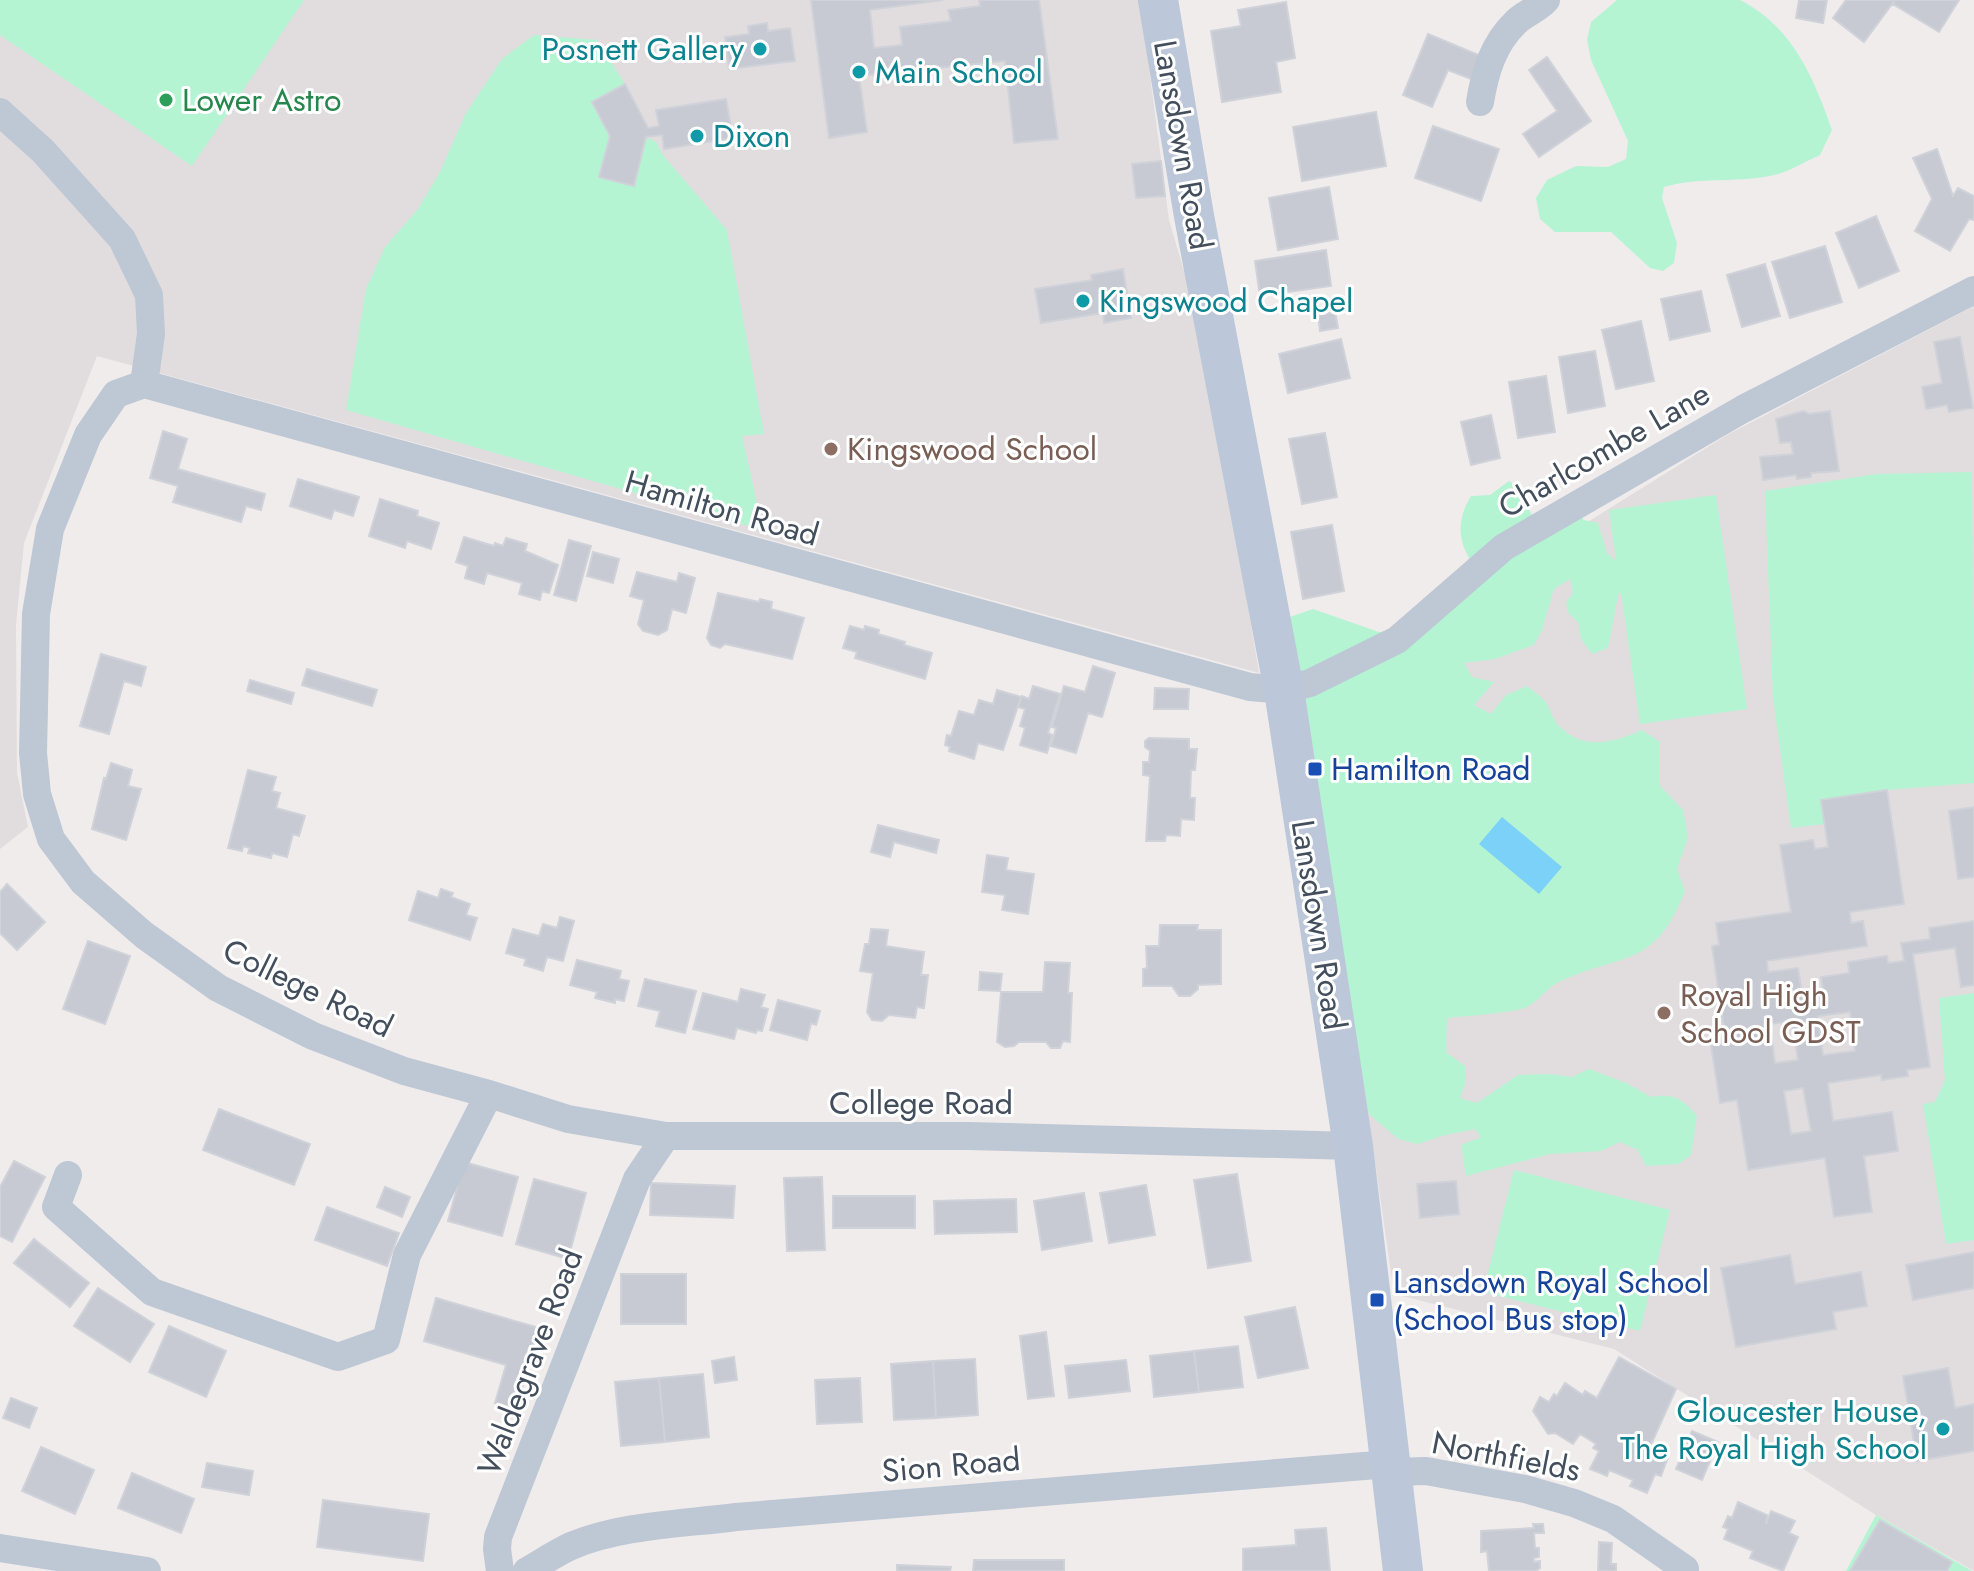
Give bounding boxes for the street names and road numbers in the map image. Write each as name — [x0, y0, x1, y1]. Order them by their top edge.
street label: Lansdown Road — [1142, 37, 1224, 253]
street label: Charlcombe Lane — [1490, 371, 1718, 529]
street label: Hamilton Road — [620, 458, 824, 558]
street label: Lansdown Road — [1280, 817, 1358, 1033]
street label: College Road — [215, 927, 401, 1049]
street label: College Road — [829, 1080, 1013, 1126]
street label: Waldegrave Road — [466, 1242, 594, 1482]
street label: Northfields — [1428, 1419, 1584, 1493]
street label: Sion Road — [880, 1436, 1022, 1494]

